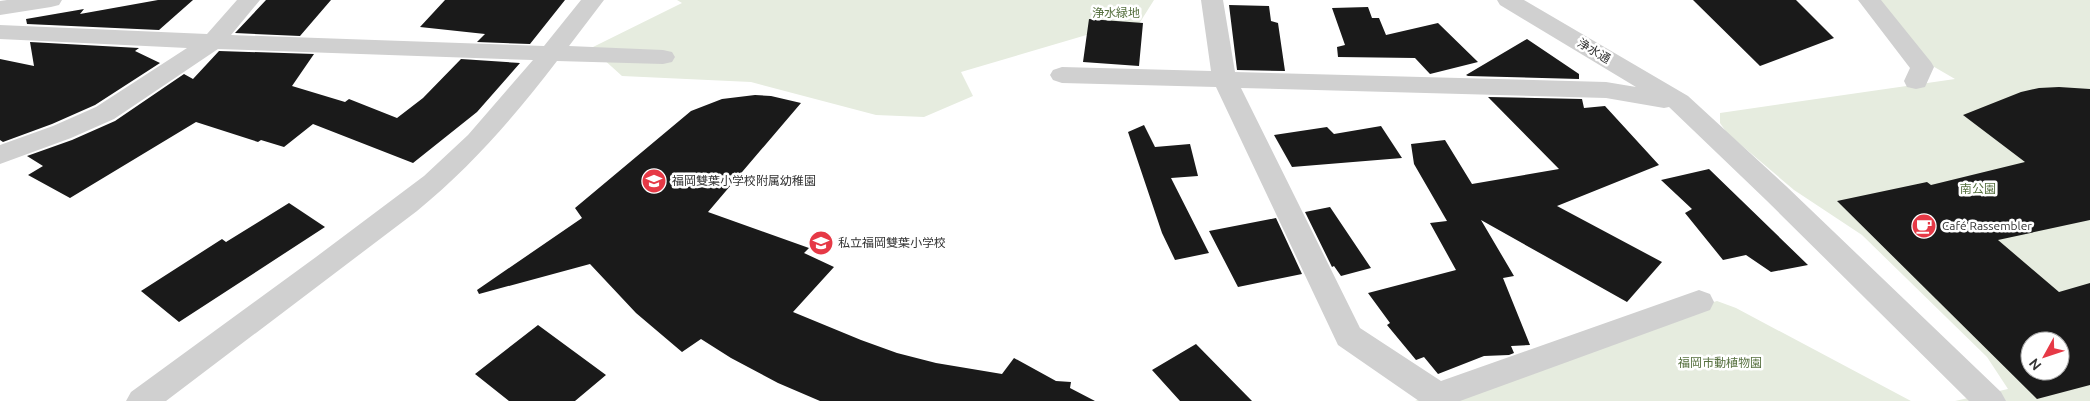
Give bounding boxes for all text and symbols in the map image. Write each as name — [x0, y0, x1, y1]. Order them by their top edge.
park label: 浄水緑地 — [1092, 6, 1140, 19]
street label: 浄水通 — [1575, 36, 1613, 65]
school or university icon: 福岡雙葉小学校附属幼稚園 — [641, 168, 667, 194]
place label: 福岡雙葉小学校附属幼稚園 — [672, 174, 816, 187]
park label: 南公園 — [1960, 182, 1996, 195]
cafe icon: Café Rassembler — [1911, 213, 1937, 239]
place label: Café Rassembler — [1942, 219, 2032, 232]
school or university icon: 私立福岡雙葉小学校 — [808, 230, 834, 256]
place label: 私立福岡雙葉小学校 — [838, 236, 946, 249]
north arrow — [2020, 331, 2070, 381]
text: N — [2026, 355, 2045, 374]
park label: 福岡市動植物園 — [1678, 356, 1762, 369]

